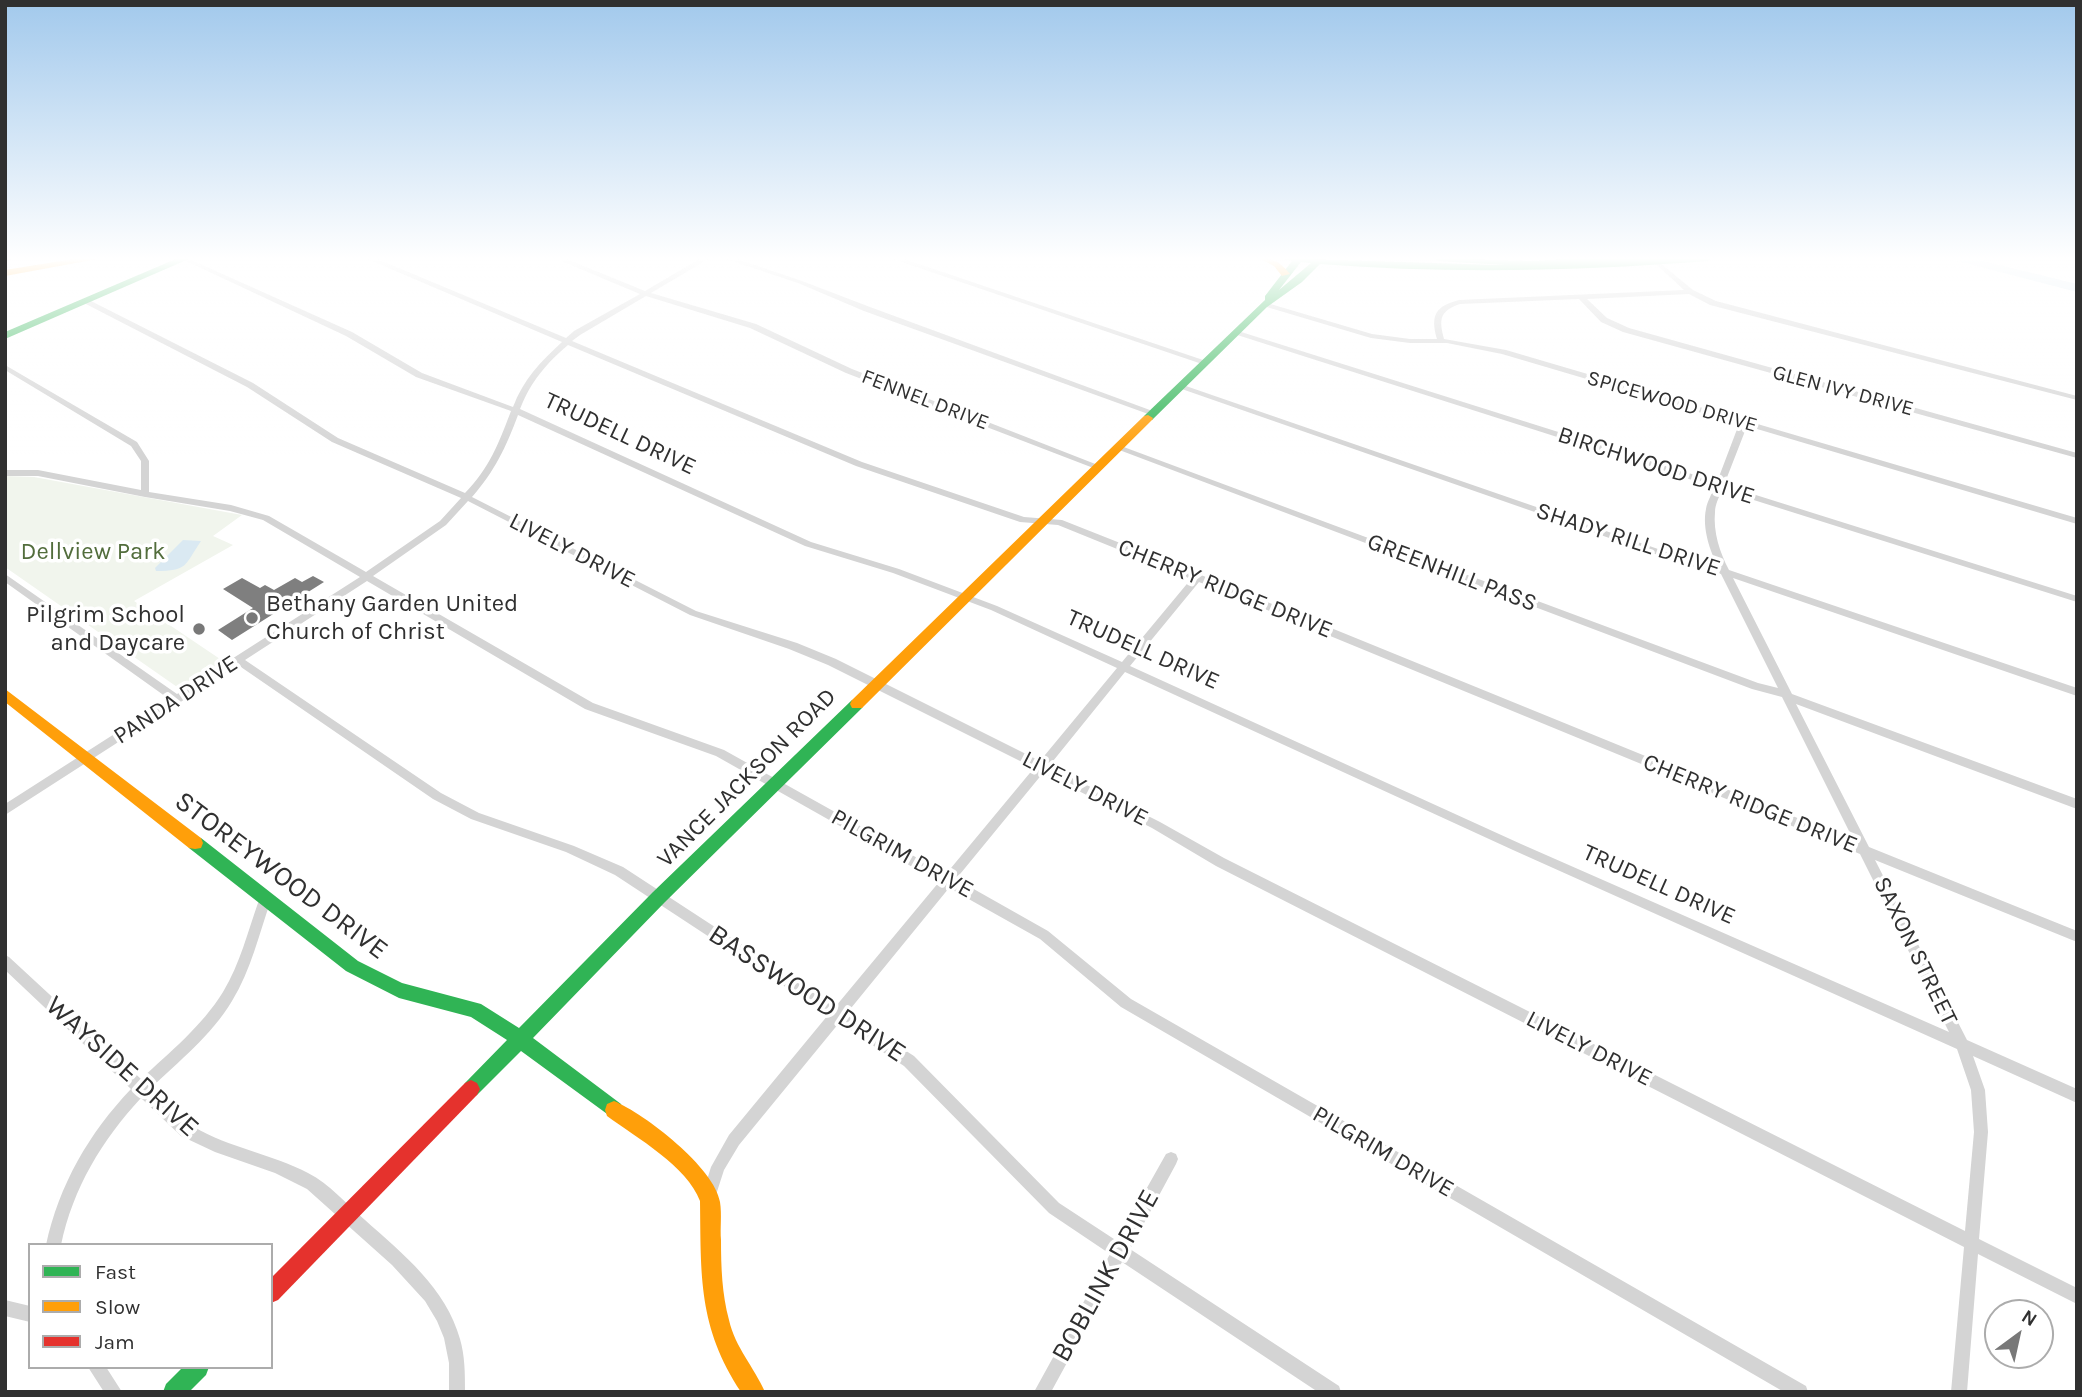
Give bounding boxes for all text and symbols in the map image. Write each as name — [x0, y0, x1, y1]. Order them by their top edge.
street label: GLEN IVY DRIVE — [1770, 360, 1916, 422]
street label: FENNEL DRIVE — [858, 364, 992, 436]
street label: SPICEWOOD DRIVE — [1584, 366, 1760, 438]
street label: TRUDELL DRIVE — [540, 386, 700, 482]
street label: BIRCHWOOD DRIVE — [1554, 421, 1758, 511]
street label: SHADY RILL DRIVE — [1532, 497, 1724, 583]
street label: LIVELY DRIVE — [504, 507, 640, 595]
street label: GREENHILL PASS — [1363, 527, 1541, 619]
street label: CHERRY RIDGE DRIVE — [1114, 533, 1336, 645]
park label: Dellview Park — [21, 538, 165, 566]
place label: Bethany Garden United Church of Christ — [266, 590, 518, 646]
place label: Pilgrim School and Daycare — [26, 601, 185, 657]
street label: TRUDELL DRIVE — [1062, 603, 1224, 697]
marker: Bethany Garden United Church of Christ — [244, 610, 260, 626]
marker: Pilgrim School and Daycare — [191, 621, 207, 637]
street label: PANDA DRIVE — [109, 649, 243, 751]
street label: VANCE JACKSON ROAD — [651, 682, 843, 874]
street label: LIVELY DRIVE — [1017, 745, 1153, 833]
street label: CHERRY RIDGE DRIVE — [1639, 748, 1861, 860]
street label: STOREYWOOD DRIVE — [168, 785, 394, 967]
street label: PILGRIM DRIVE — [826, 803, 978, 905]
street label: TRUDELL DRIVE — [1578, 838, 1740, 932]
street label: SAXON STREET — [1867, 872, 1963, 1030]
street label: BASSWOOD DRIVE — [702, 918, 912, 1070]
street label: WAYSIDE DRIVE — [38, 989, 206, 1145]
street label: LIVELY DRIVE — [1521, 1005, 1657, 1093]
street label: PILGRIM DRIVE — [1307, 1100, 1459, 1204]
street label: BOBLINK DRIVE — [1045, 1184, 1167, 1368]
legend — [28, 1243, 273, 1369]
text: Fast — [95, 1260, 136, 1284]
text: Slow — [95, 1295, 140, 1319]
north arrow — [1984, 1299, 2054, 1369]
text: N — [2018, 1305, 2041, 1331]
text: Jam — [95, 1330, 135, 1354]

